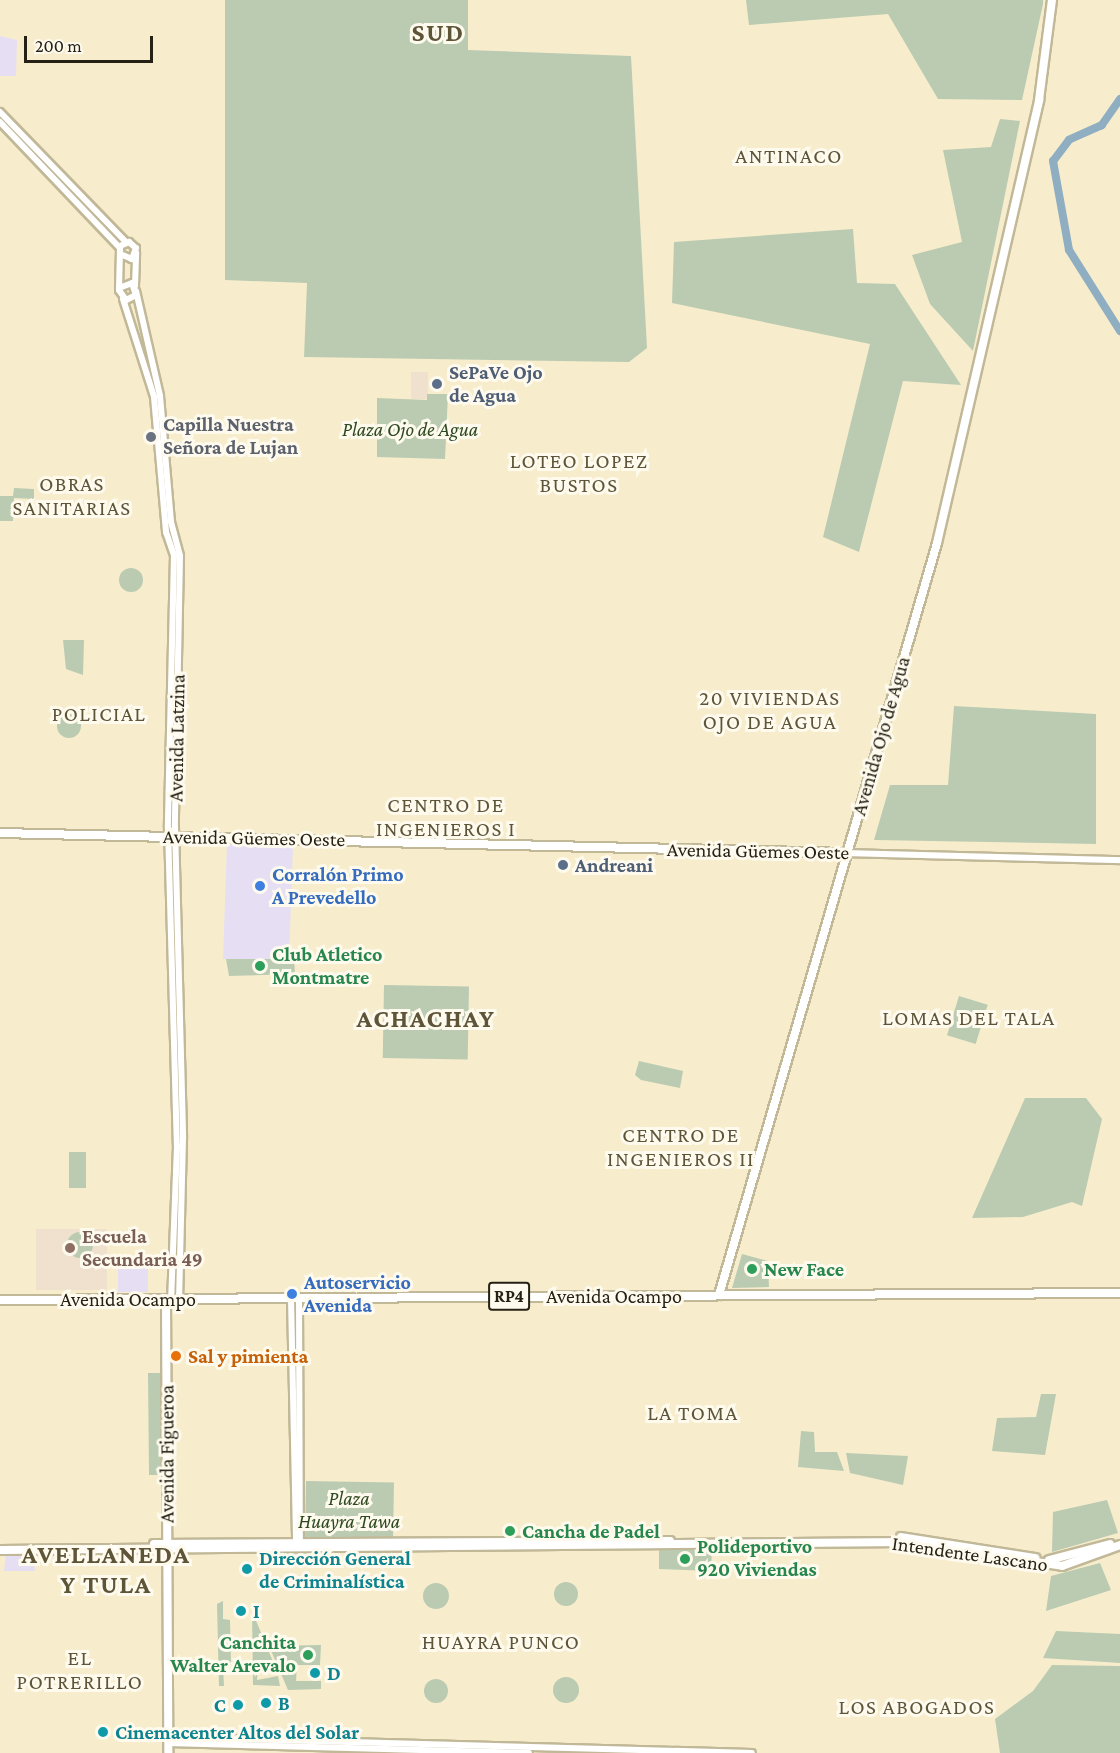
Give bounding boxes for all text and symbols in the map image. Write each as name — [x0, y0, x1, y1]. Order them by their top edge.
district label: SUD — [411, 17, 465, 49]
scale bar — [27, 24, 156, 62]
text: 200 m — [35, 36, 82, 56]
district label: ANTINACO — [735, 143, 843, 169]
place label: SePaVe Ojo de Agua — [449, 360, 543, 407]
marker: SePaVe Ojo de Agua — [430, 377, 444, 391]
place label: Capilla Nuestra Señora de Lujan — [163, 413, 298, 460]
park label: Plaza Ojo de Agua — [342, 417, 478, 441]
marker: Capilla Nuestra Señora de Lujan — [144, 430, 158, 444]
district label: LOTEO LOPEZ BUSTOS — [510, 448, 648, 498]
district label: OBRAS SANITARIAS — [12, 471, 132, 521]
street label: Avenida Ojo de Agua — [847, 654, 915, 818]
street label: Avenida Latzina — [164, 674, 190, 802]
district label: 20 VIVIENDAS OJO DE AGUA — [699, 685, 841, 735]
district label: POLICIAL — [52, 701, 146, 727]
district label: CENTRO DE INGENIEROS I — [376, 792, 516, 842]
street label: Avenida Güemes Oeste — [163, 824, 345, 852]
street label: Avenida Güemes Oeste — [667, 837, 849, 865]
place label: Andreani — [575, 853, 653, 877]
marker: Andreani — [556, 858, 570, 872]
place label: Corralón Primo A Prevedello — [272, 862, 404, 909]
marker: Corralón Primo A Prevedello — [253, 879, 267, 893]
place label: Club Atletico Montmatre — [272, 942, 382, 989]
marker: Club Atletico Montmatre — [253, 959, 267, 973]
district label: ACHACHAY — [357, 1003, 495, 1035]
district label: LOMAS DEL TALA — [882, 1005, 1056, 1031]
district label: CENTRO DE INGENIEROS II — [607, 1122, 755, 1172]
place label: Escuela Secundaria 49 — [82, 1224, 203, 1271]
marker: Escuela Secundaria 49 — [63, 1241, 77, 1255]
place label: New Face — [764, 1257, 844, 1281]
marker: New Face — [745, 1262, 759, 1276]
place label: Autoservicio Avenida — [304, 1270, 411, 1317]
road number: RP4 — [488, 1281, 530, 1311]
street label: Avenida Ocampo — [546, 1284, 682, 1308]
street label: Avenida Ocampo — [60, 1287, 196, 1311]
marker: Autoservicio Avenida — [285, 1287, 299, 1301]
place label: Sal y pimienta — [188, 1344, 308, 1368]
marker: Sal y pimienta — [169, 1349, 183, 1363]
street label: Avenida Figueroa — [155, 1385, 179, 1523]
district label: LA TOMA — [647, 1400, 739, 1426]
park label: Plaza Huayra Tawa — [298, 1487, 400, 1534]
place label: Cancha de Padel — [522, 1519, 660, 1543]
marker: Cancha de Padel — [503, 1524, 517, 1538]
street label: Intendente Lascano — [890, 1531, 1050, 1577]
place label: Polideportivo 920 Viviendas — [697, 1535, 817, 1582]
district label: AVELLANEDA Y TULA — [22, 1539, 190, 1600]
place label: Dirección General de Criminalística — [259, 1546, 411, 1593]
marker: Polideportivo 920 Viviendas — [678, 1552, 692, 1566]
marker: Dirección General de Criminalística — [240, 1562, 254, 1576]
place label: I — [253, 1599, 260, 1623]
marker: I — [234, 1604, 248, 1618]
district label: HUAYRA PUNCO — [422, 1629, 580, 1655]
place label: Canchita Walter Arevalo — [170, 1631, 296, 1678]
district label: EL POTRERILLO — [17, 1645, 143, 1695]
marker: Canchita Walter Arevalo — [301, 1648, 315, 1662]
place label: D — [327, 1661, 341, 1685]
marker: D — [308, 1666, 322, 1680]
place label: B — [278, 1691, 290, 1715]
place label: C — [214, 1693, 226, 1717]
district label: LOS ABOGADOS — [839, 1694, 995, 1720]
marker: B — [259, 1696, 273, 1710]
marker: C — [231, 1698, 245, 1712]
place label: Cinemacenter Altos del Solar — [115, 1720, 359, 1744]
marker: Cinemacenter Altos del Solar — [96, 1725, 110, 1739]

